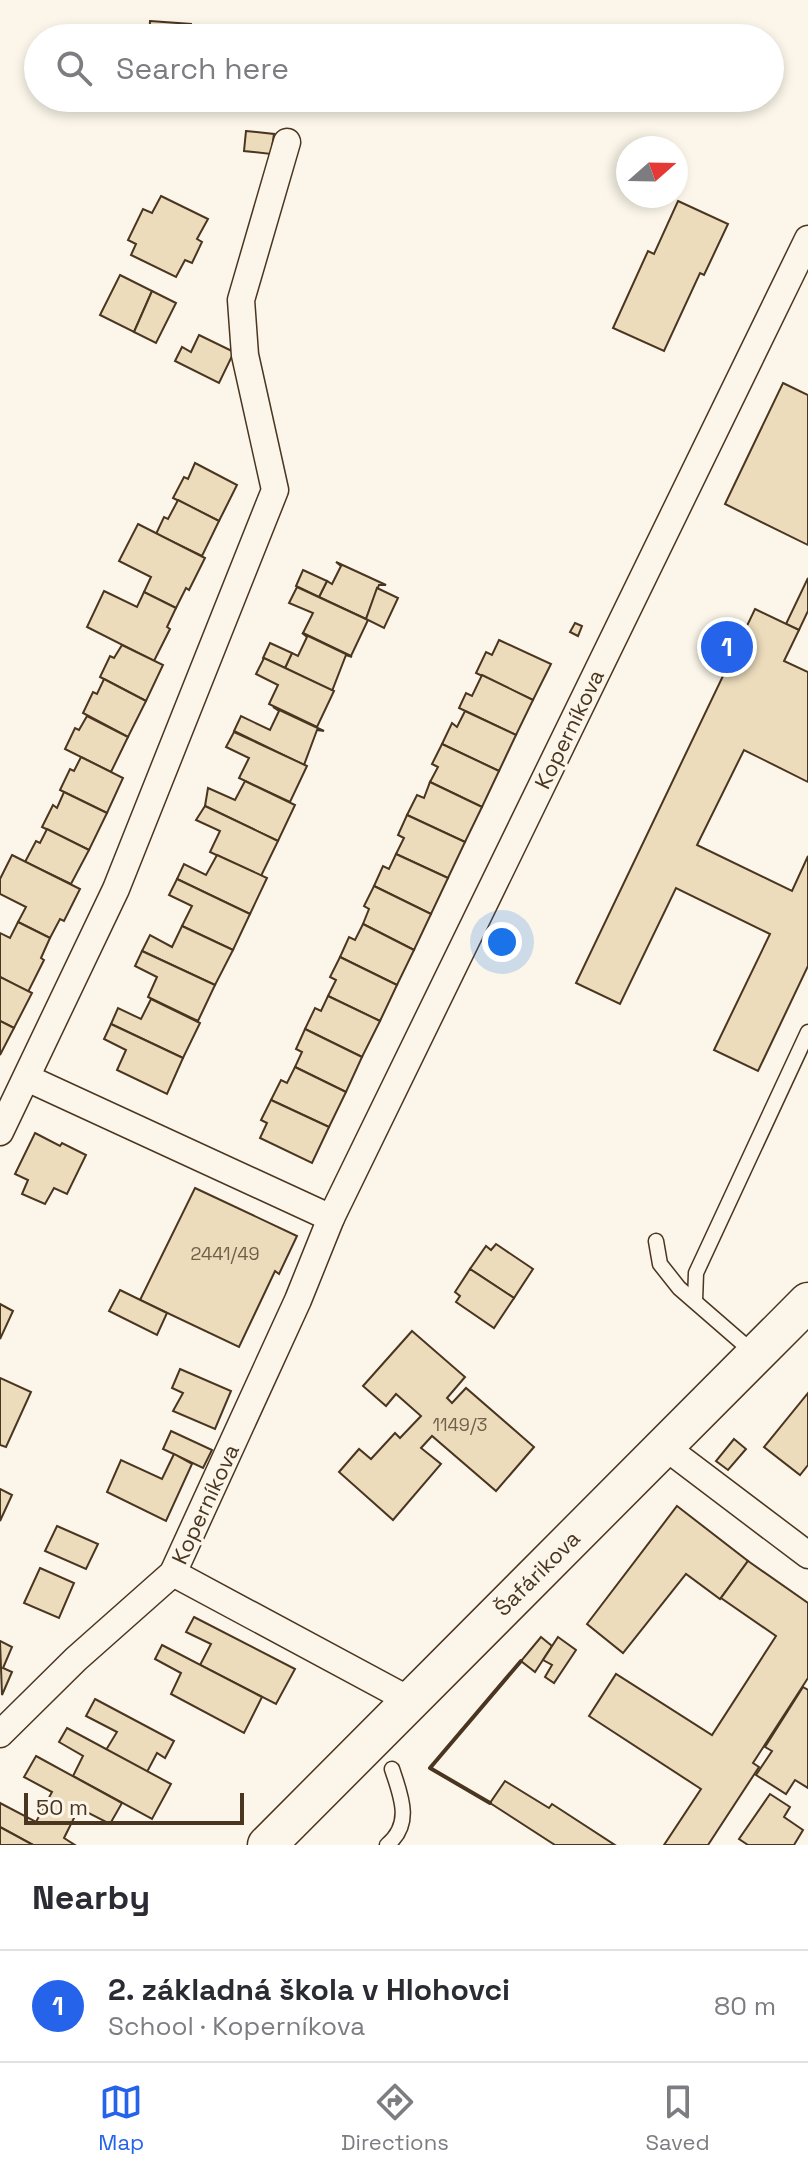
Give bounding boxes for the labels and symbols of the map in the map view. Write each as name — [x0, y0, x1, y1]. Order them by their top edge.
north arrow — [616, 136, 688, 208]
pin: 1 — [701, 617, 753, 677]
street label: Koperníkova — [528, 664, 610, 793]
your location — [482, 922, 522, 962]
house number: 2441/49 — [191, 1242, 259, 1265]
house number: 1149/3 — [433, 1413, 487, 1436]
street label: Koperníkova — [165, 1439, 245, 1569]
street label: Šafárikova — [488, 1524, 586, 1622]
scale bar — [24, 1789, 244, 1825]

